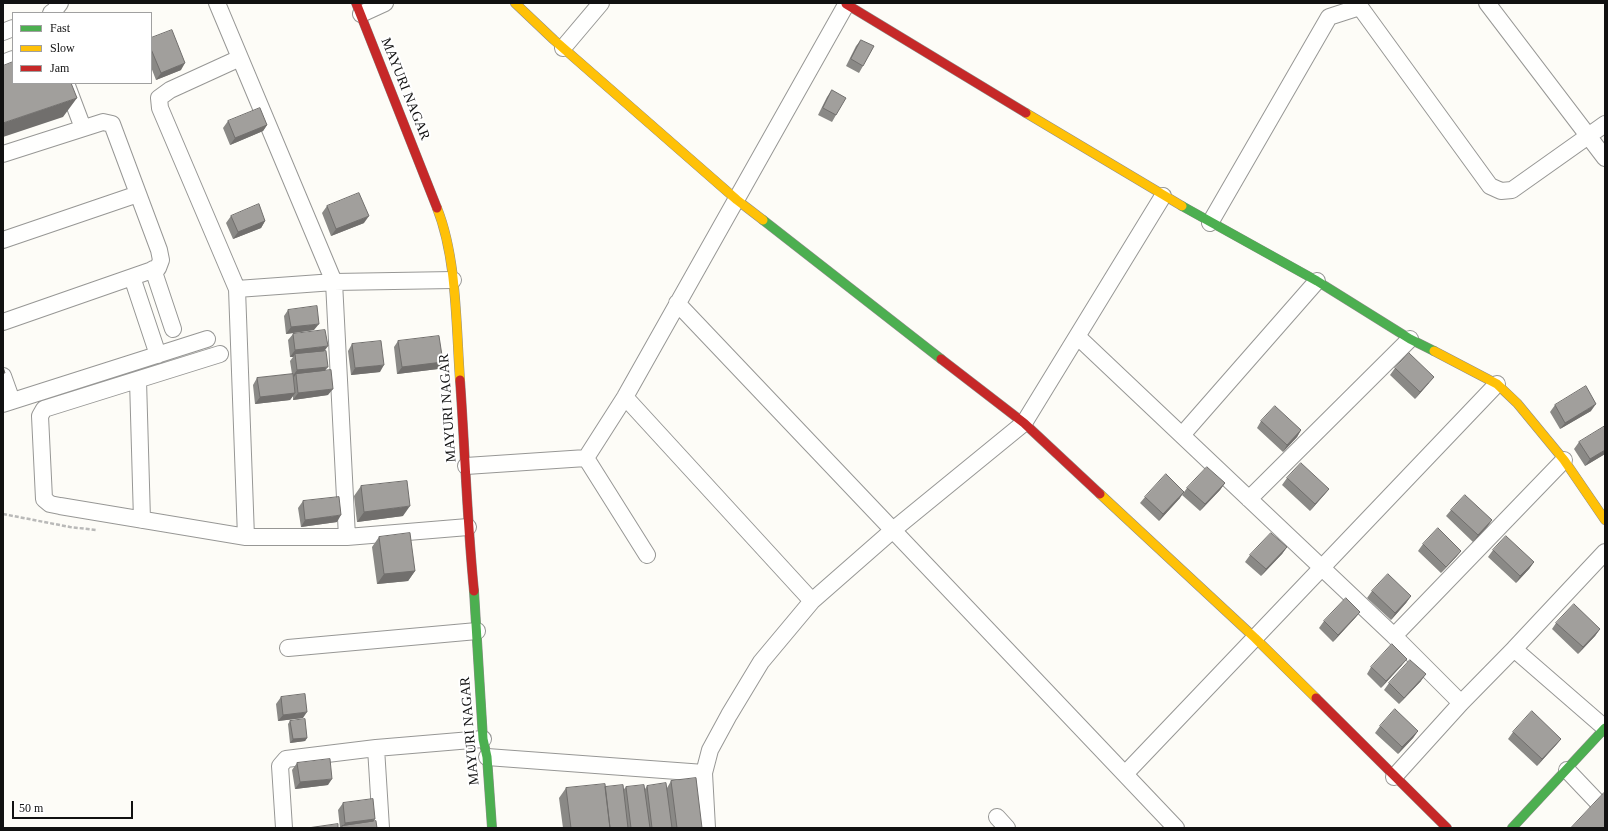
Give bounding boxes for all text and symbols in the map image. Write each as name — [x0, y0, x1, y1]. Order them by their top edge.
legend — [12, 12, 152, 84]
text: Fast — [50, 21, 70, 35]
street label: MAYURI NAGAR — [377, 35, 433, 143]
text: Slow — [50, 41, 75, 55]
text: Jam — [50, 61, 69, 75]
street label: MAYURI NAGAR — [436, 353, 460, 463]
street label: MAYURI NAGAR — [457, 676, 483, 786]
scale bar — [14, 793, 135, 819]
text: 50 m — [19, 801, 43, 815]

